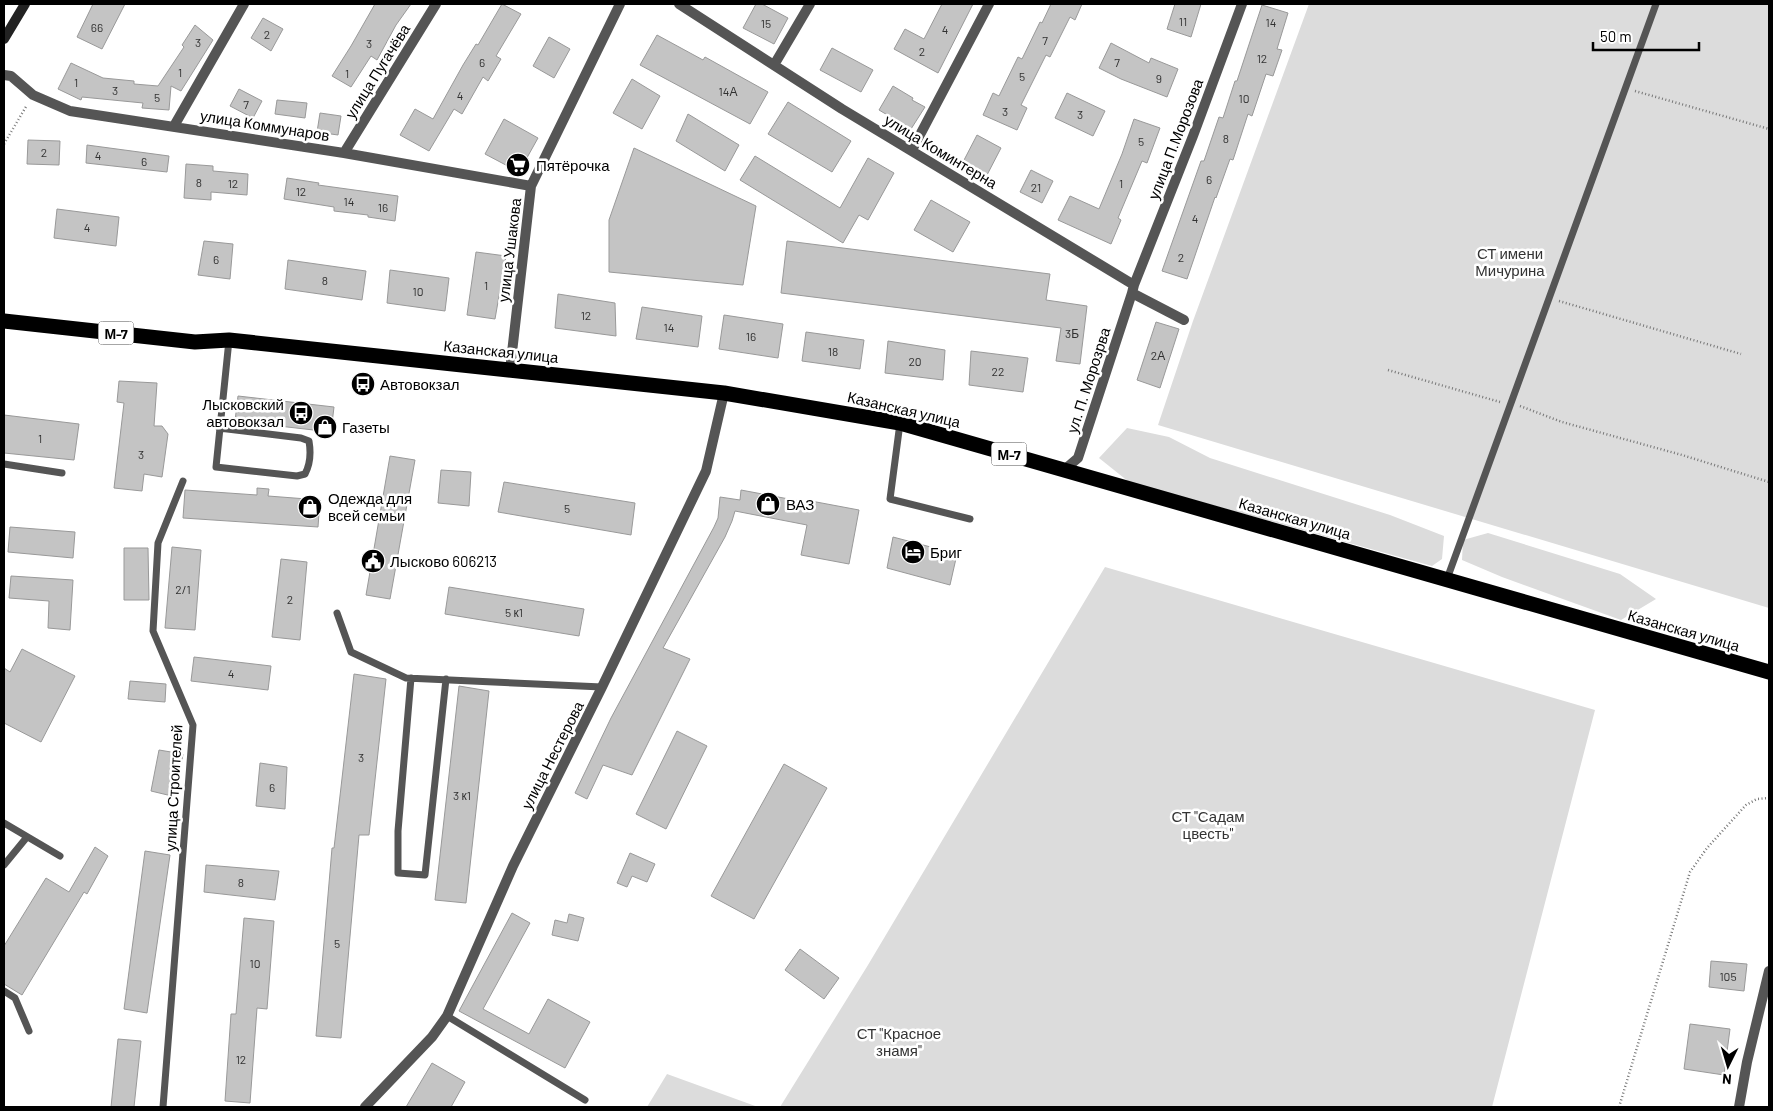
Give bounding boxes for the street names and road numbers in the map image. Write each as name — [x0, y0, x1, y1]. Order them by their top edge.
street label: улица Пугачёва — [341, 20, 414, 122]
street label: улица П.Морозова — [1144, 75, 1207, 202]
street label: улица Коммунаров — [199, 106, 331, 144]
street label: улица Коминтерна — [881, 110, 1001, 192]
street label: улица Ушакова — [494, 196, 524, 303]
road number: М-7 — [98, 322, 134, 344]
street label: ул. П. Морозрва — [1062, 324, 1114, 435]
street label: Казанская улица — [443, 336, 560, 366]
street label: Казанская улица — [846, 387, 963, 431]
road number: М-7 — [992, 442, 1026, 466]
street label: Казанская улица — [1237, 493, 1354, 543]
street label: Казанская улица — [1626, 605, 1743, 655]
street label: улица Нестерова — [517, 697, 587, 812]
street label: улица Строителей — [161, 724, 185, 852]

